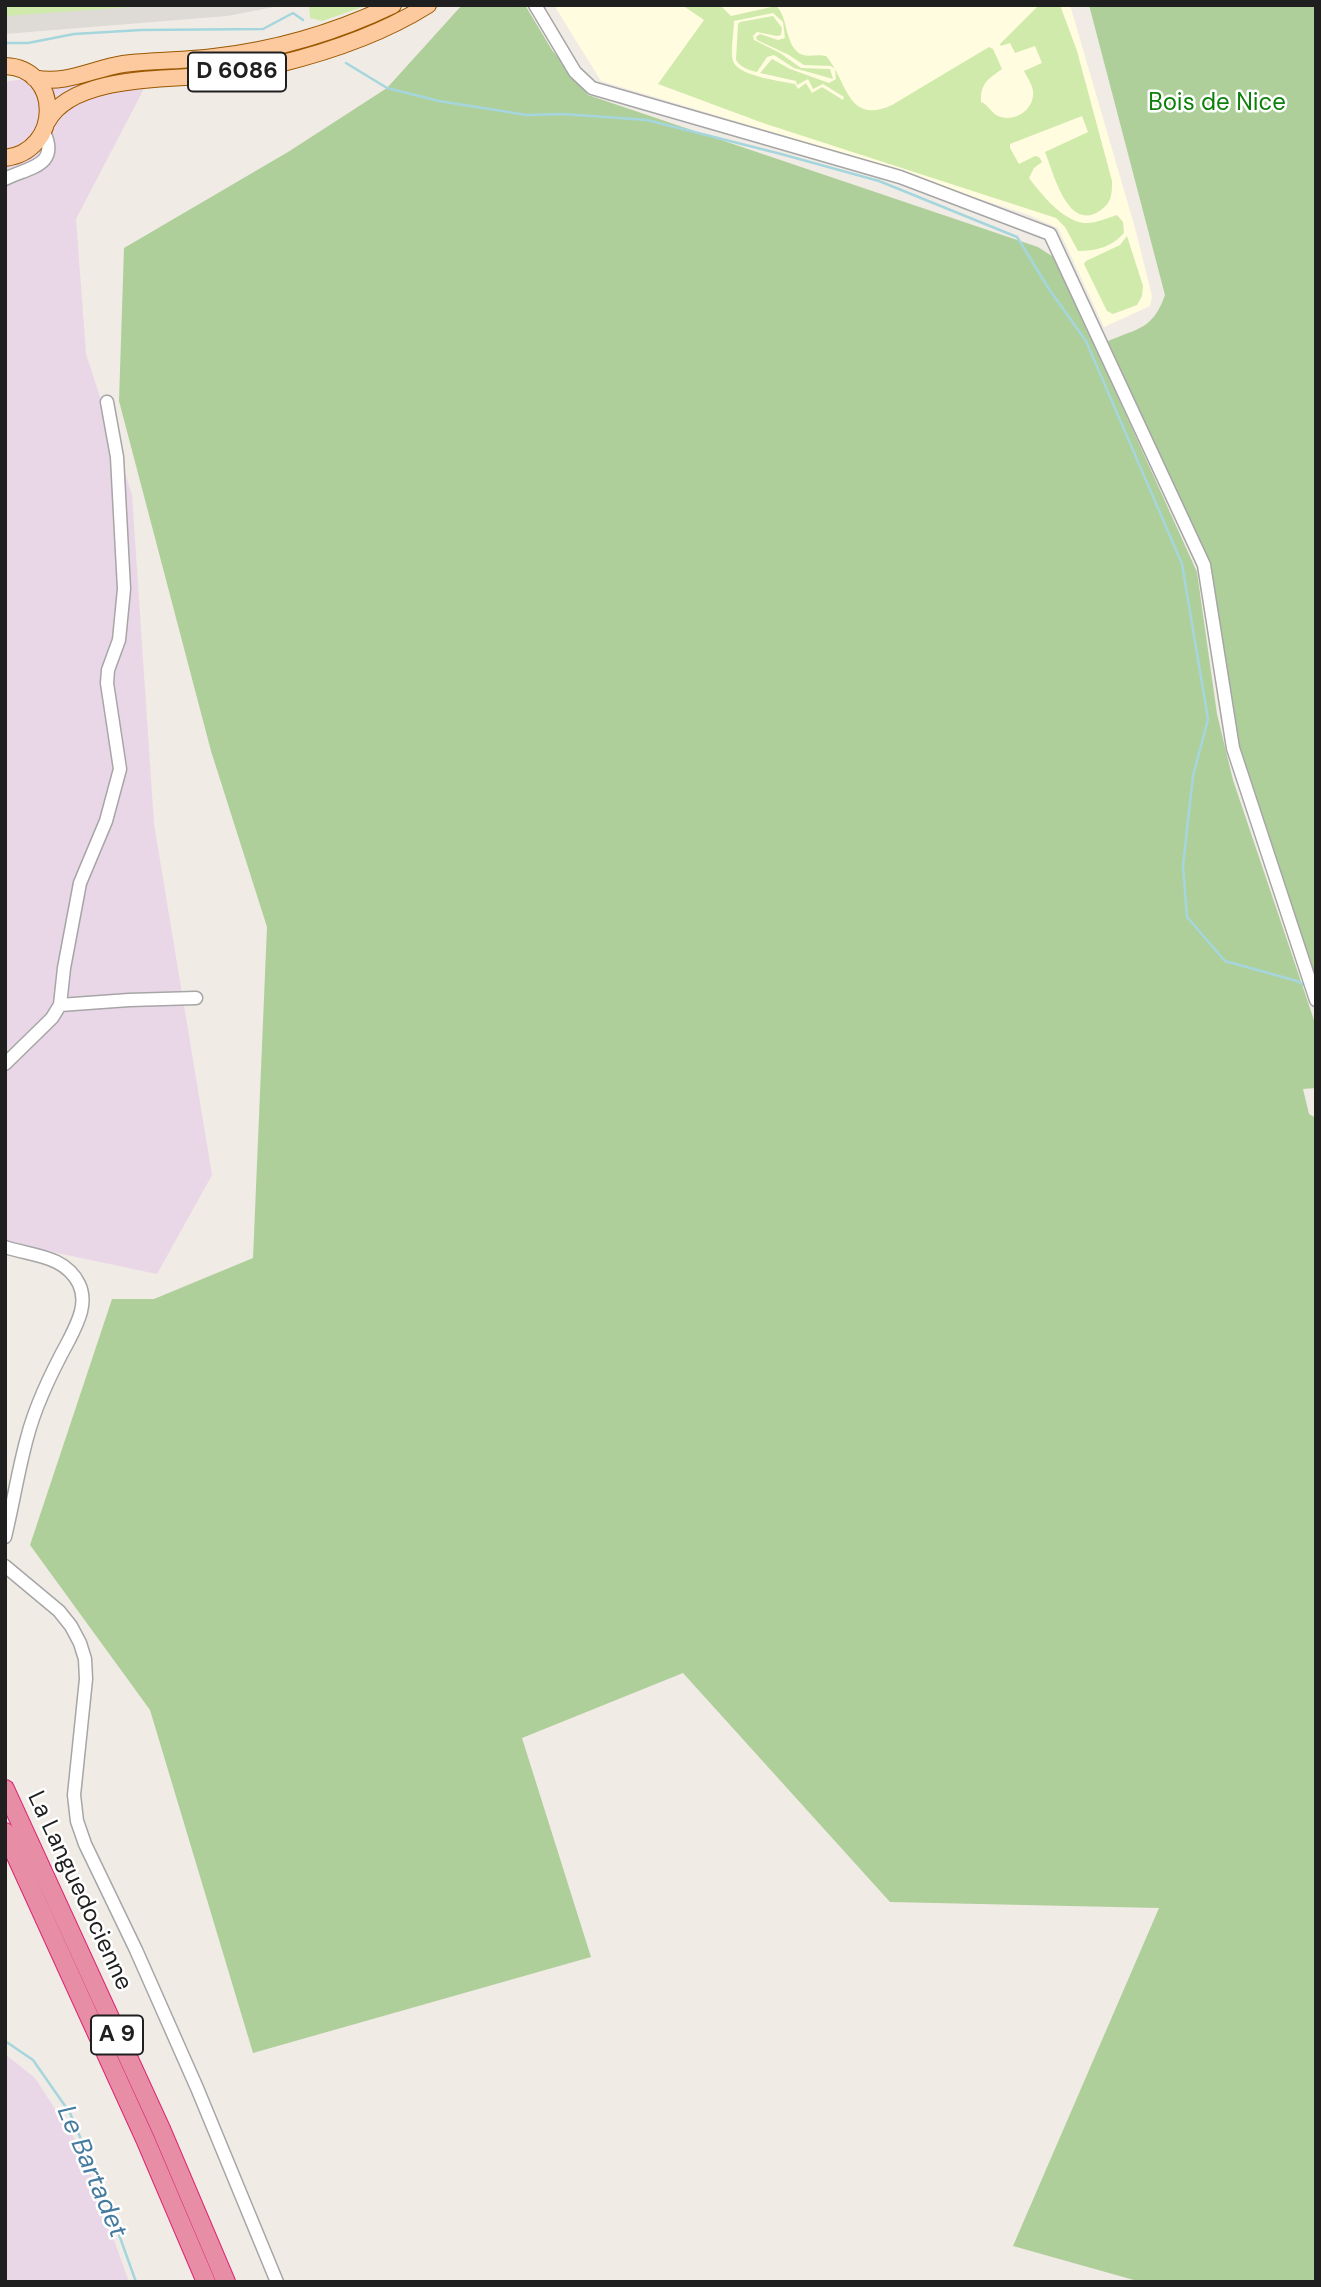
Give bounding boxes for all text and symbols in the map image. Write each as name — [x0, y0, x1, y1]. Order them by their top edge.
road number: D 6086 — [188, 53, 286, 92]
park label: Bois de Nice — [1148, 90, 1286, 118]
street label: La Languedocienne — [20, 1787, 138, 1995]
road number: A 9 — [91, 2016, 143, 2054]
water label: Le Bartadet — [49, 2101, 133, 2243]

